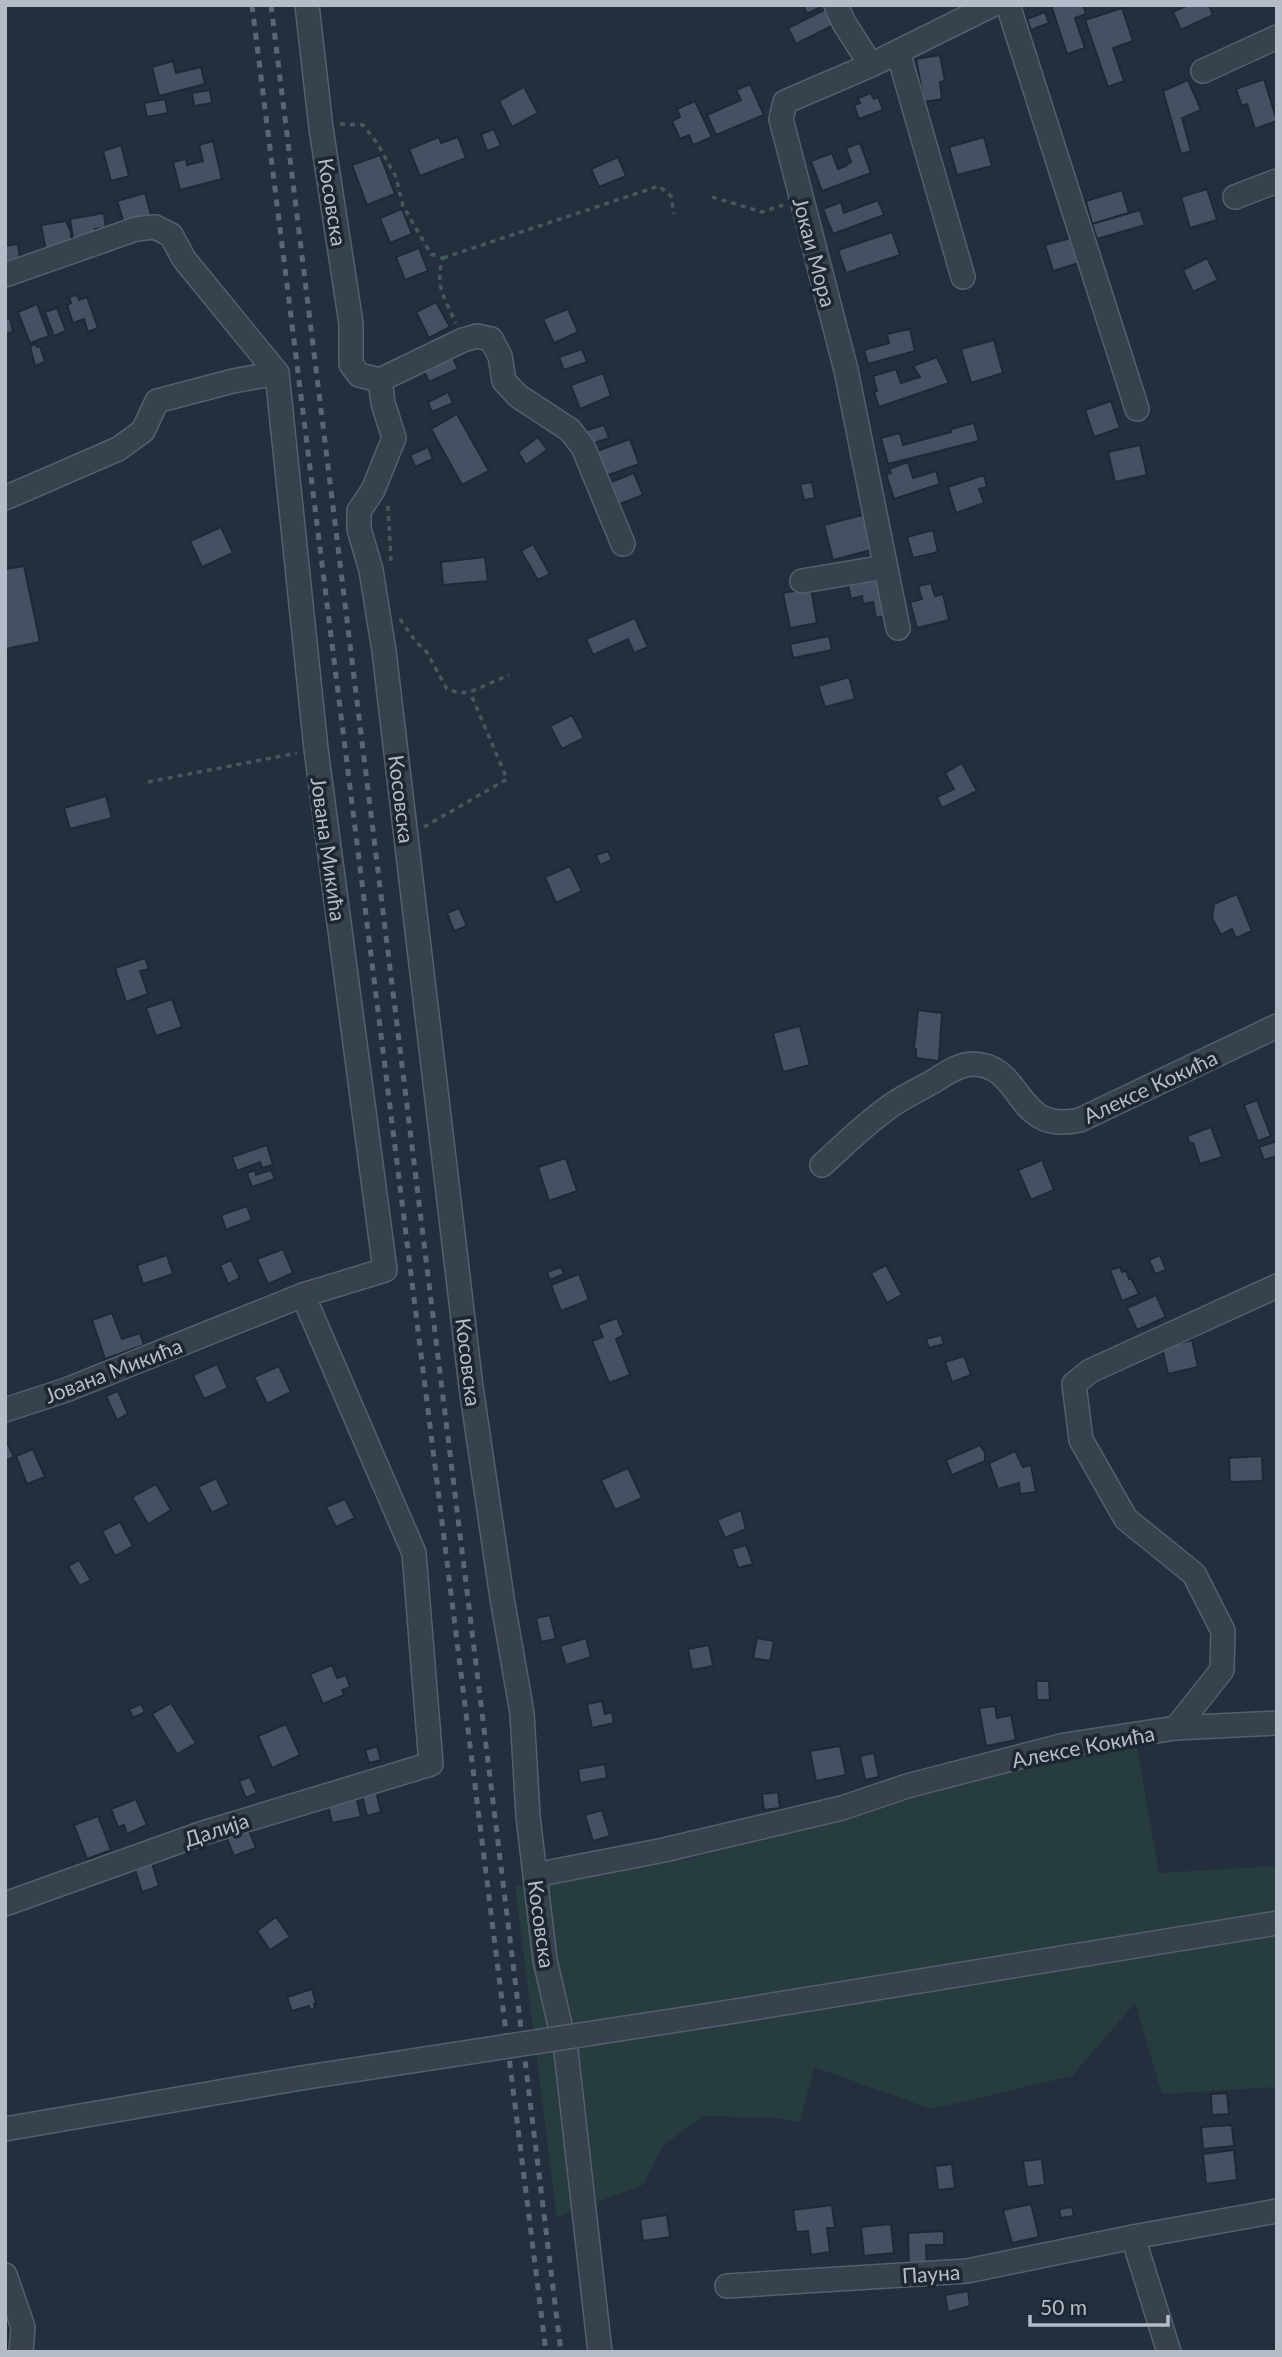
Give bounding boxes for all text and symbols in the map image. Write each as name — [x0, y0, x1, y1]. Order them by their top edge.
street label: Косовска — [314, 156, 352, 248]
street label: Јокаи Мора — [788, 194, 842, 310]
street label: Косовска — [384, 753, 420, 845]
street label: Јована Микића — [307, 775, 351, 923]
street label: Алексе Кокића — [1079, 1044, 1221, 1128]
street label: Косовска — [451, 1316, 487, 1408]
street label: Јована Микића — [41, 1332, 185, 1408]
street label: Алексе Кокића — [1010, 1720, 1156, 1772]
street label: Далија — [180, 1807, 252, 1851]
street label: Косовска — [523, 1878, 561, 1970]
street label: Пауна — [901, 2258, 961, 2288]
scale bar — [1030, 2284, 1168, 2328]
text: 50 m — [1040, 2294, 1087, 2319]

